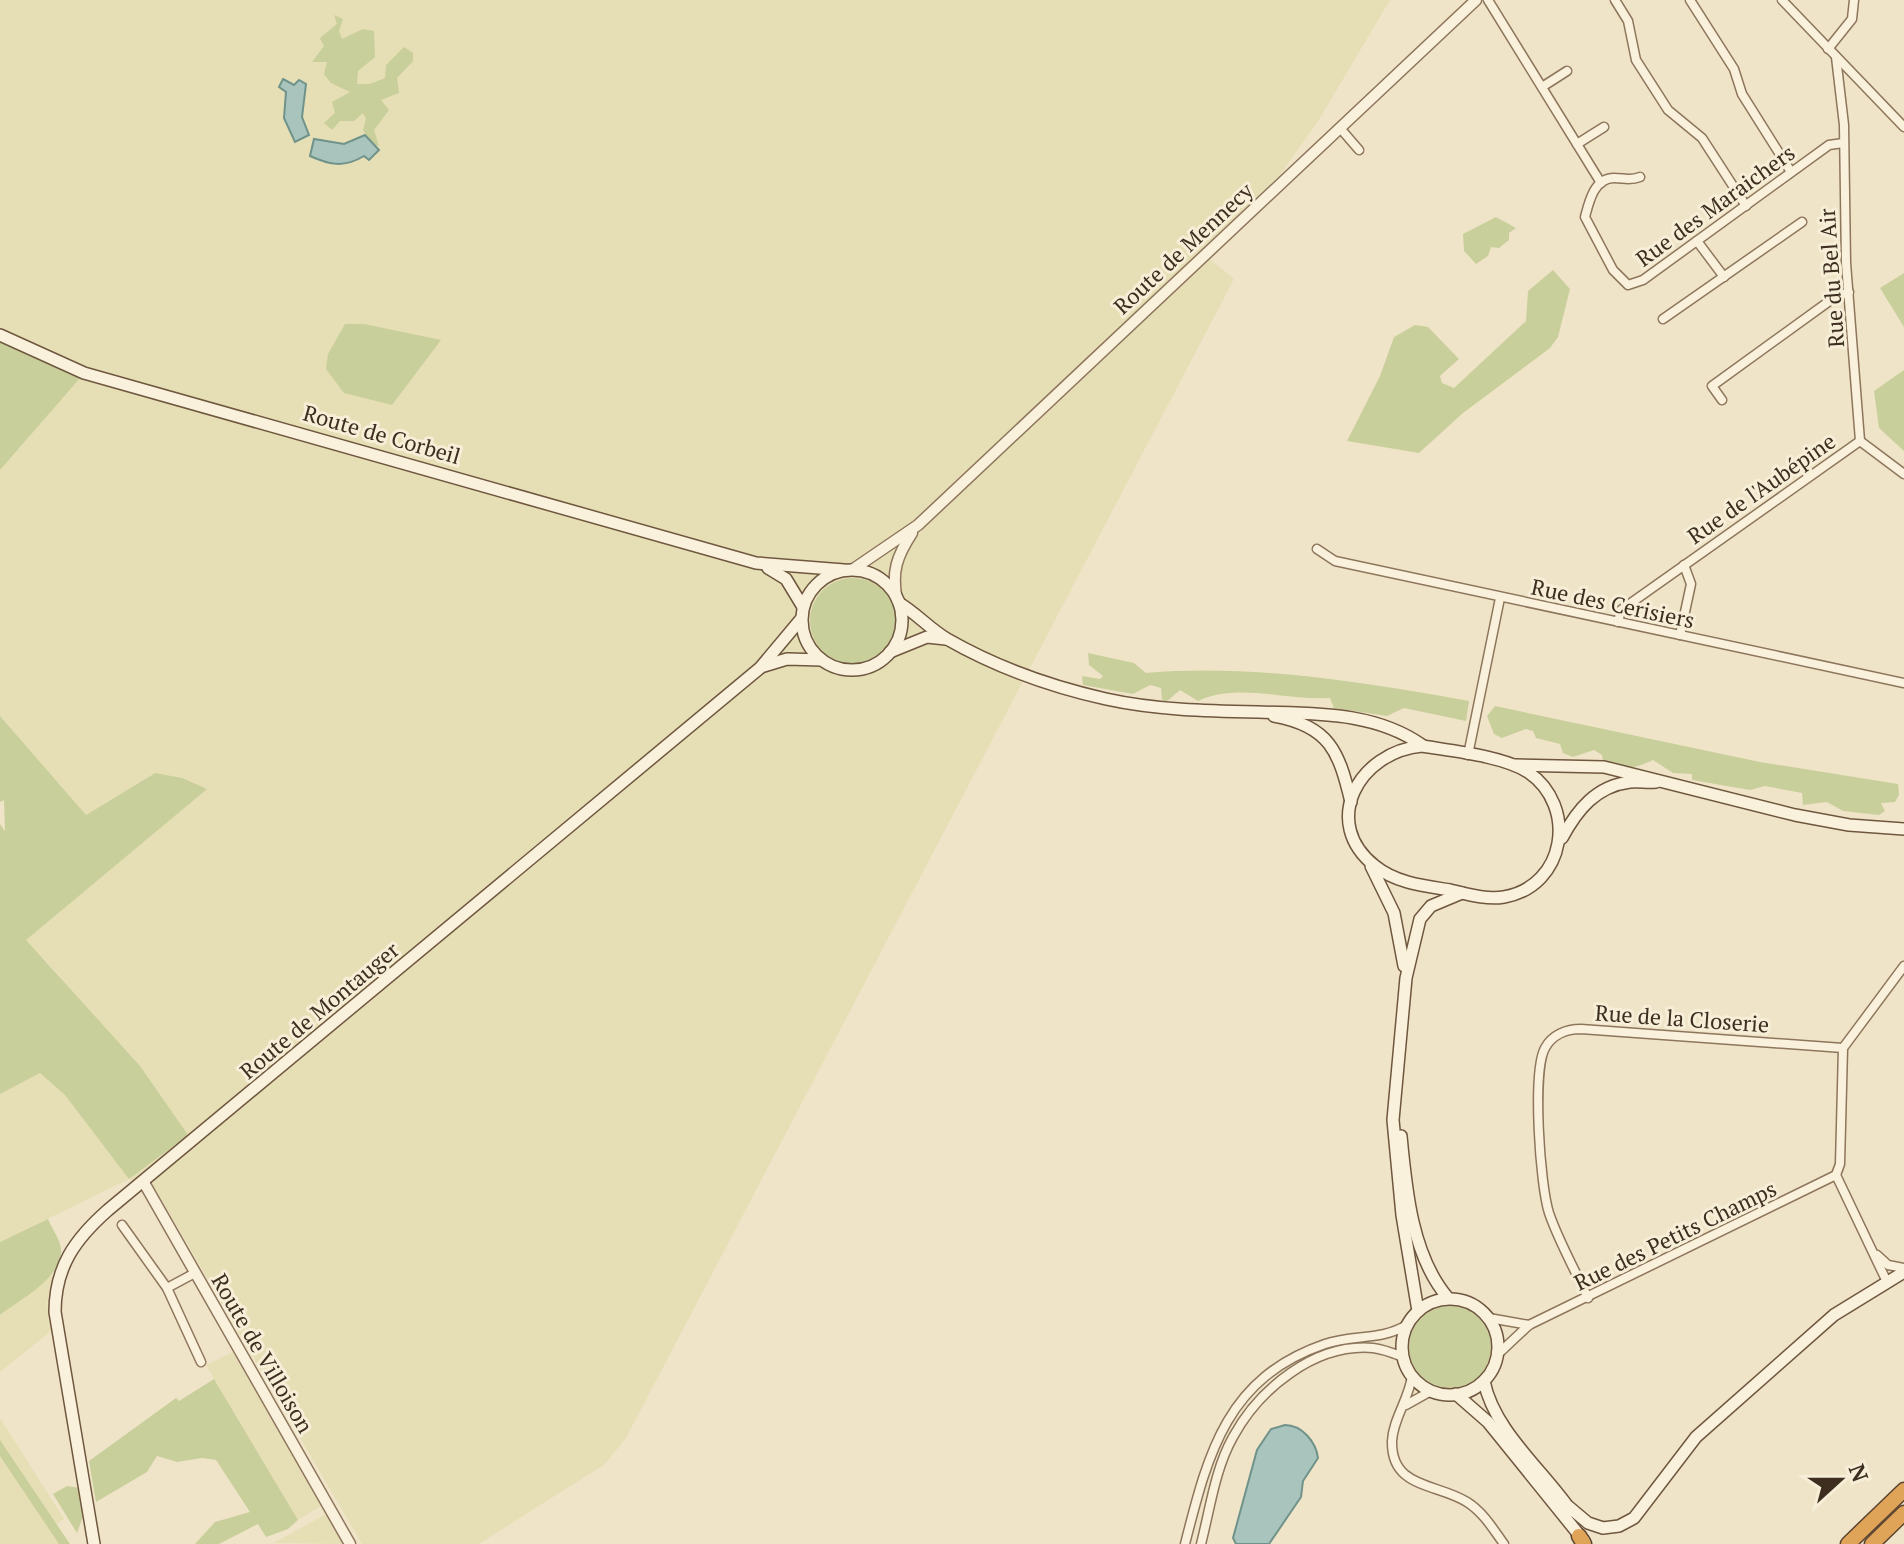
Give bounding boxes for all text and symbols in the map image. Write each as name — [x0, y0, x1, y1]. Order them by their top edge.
street label: Rue des Maraichers — [1630, 137, 1800, 273]
street label: Route de Mennecy — [1107, 175, 1259, 320]
street label: Rue du Bel Air — [1812, 207, 1850, 349]
street label: Route de Corbeil — [300, 398, 464, 470]
street label: Rue de l'Aubépine — [1681, 426, 1841, 550]
street label: Rue des Cerisiers — [1529, 572, 1697, 634]
street label: Route de Montauger — [234, 935, 405, 1085]
street label: Rue de la Closerie — [1594, 997, 1770, 1039]
street label: Rue des Petits Champs — [1569, 1173, 1781, 1297]
street label: Route de Villoison — [206, 1268, 320, 1438]
north arrow — [1800, 1440, 1880, 1520]
text: N — [1843, 1460, 1876, 1486]

